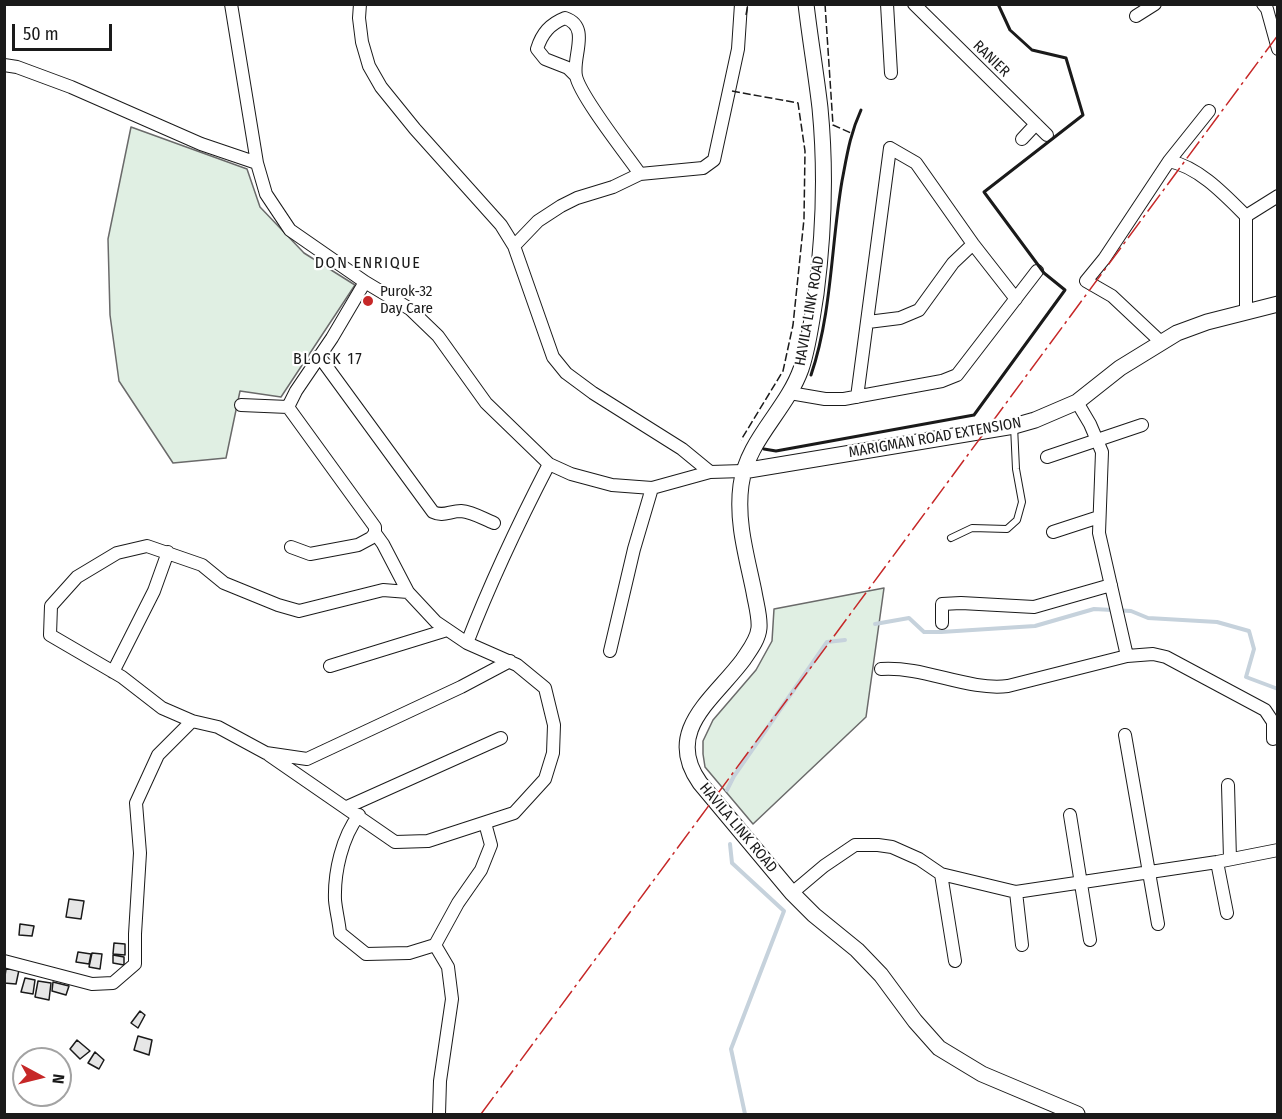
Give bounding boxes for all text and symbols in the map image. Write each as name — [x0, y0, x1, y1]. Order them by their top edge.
scale bar — [15, 12, 116, 50]
text: 50 m — [23, 23, 59, 45]
street label: RANIER — [969, 37, 1013, 81]
district label: DON ENRIQUE — [315, 254, 421, 274]
street label: HAVILA LINK ROAD — [791, 255, 829, 367]
place label: Purok-32 Day Care — [380, 283, 433, 318]
marker: Purok-32 Day Care — [361, 294, 375, 308]
district label: BLOCK 17 — [293, 350, 363, 370]
street label: MARIGMAN ROAD EXTENSION — [847, 414, 1023, 462]
street label: HAVILA LINK ROAD — [695, 780, 781, 876]
north arrow — [12, 1047, 72, 1107]
text: N — [48, 1073, 68, 1085]

